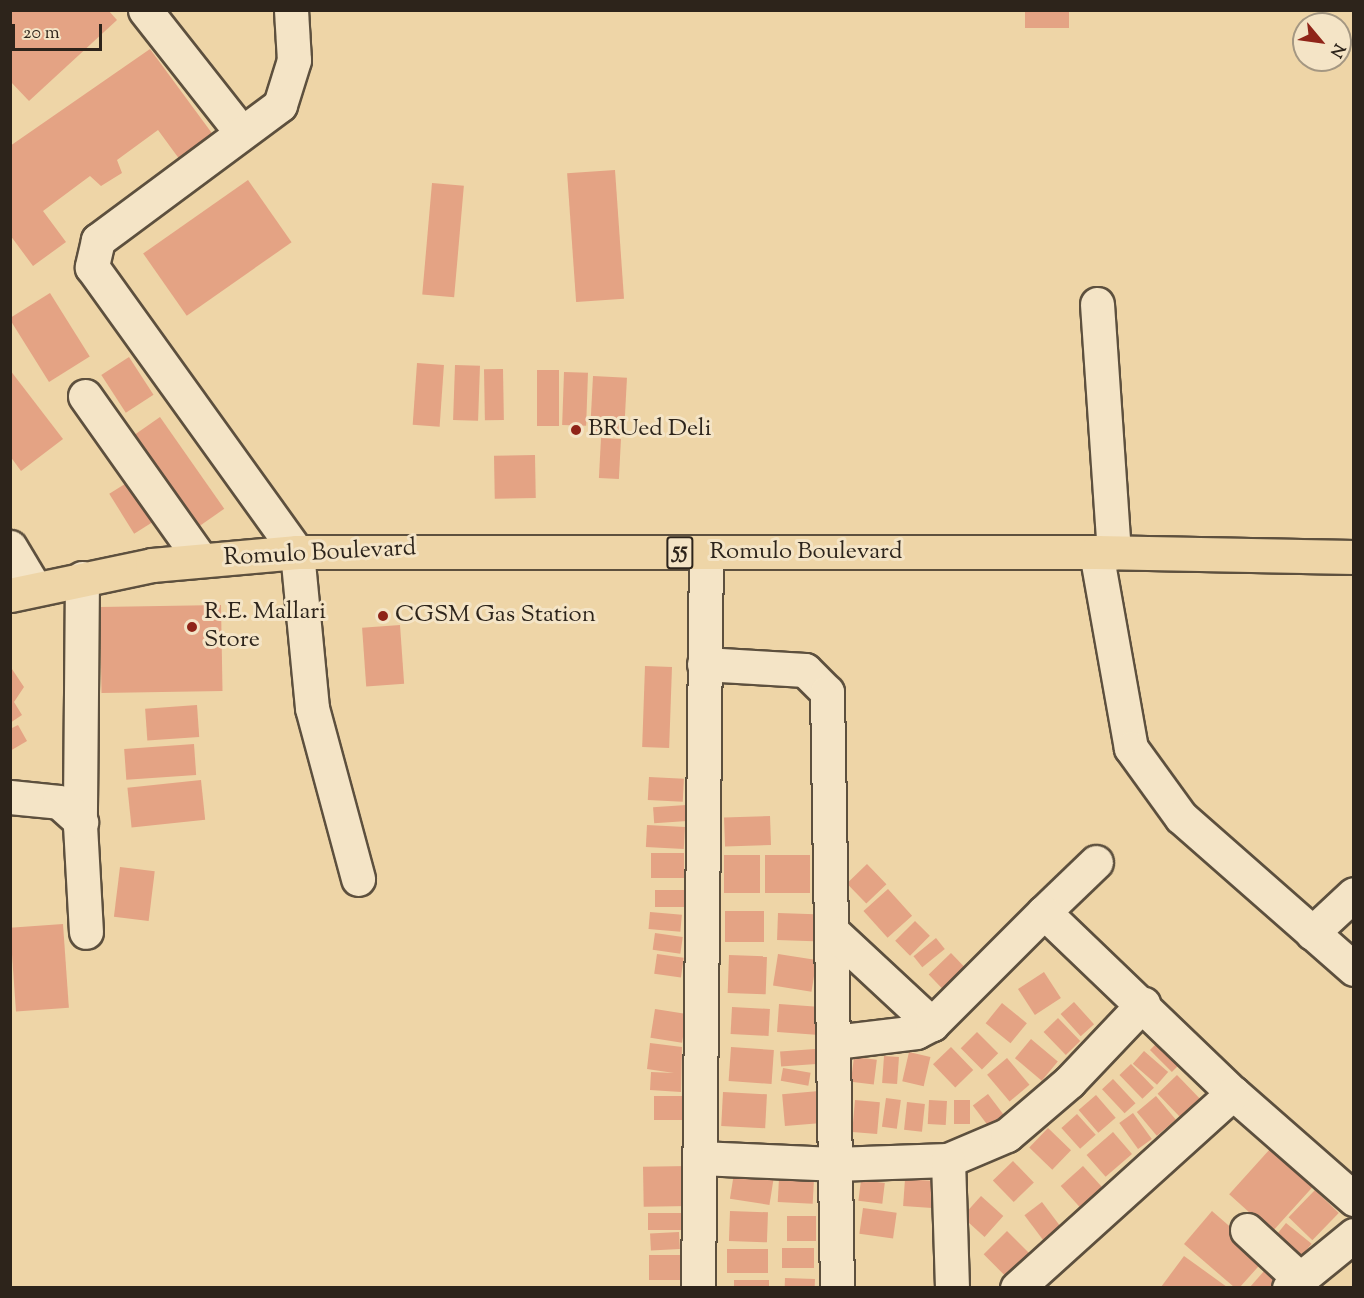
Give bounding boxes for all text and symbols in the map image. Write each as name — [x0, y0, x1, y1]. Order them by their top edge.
scale bar — [15, 12, 105, 50]
north arrow — [1292, 12, 1352, 72]
text: 20 m — [23, 21, 60, 47]
text: N — [1323, 39, 1350, 61]
place label: BRUed Deli — [588, 416, 712, 444]
marker: BRUed Deli — [569, 423, 583, 437]
road number: 55 — [665, 534, 695, 572]
street label: Romulo Boulevard — [223, 535, 417, 573]
street label: Romulo Boulevard — [710, 539, 902, 567]
place label: R.E. Mallari Store — [204, 599, 326, 655]
place label: CGSM Gas Station — [395, 602, 596, 630]
marker: CGSM Gas Station — [376, 609, 390, 623]
marker: R.E. Mallari Store — [185, 620, 199, 634]

